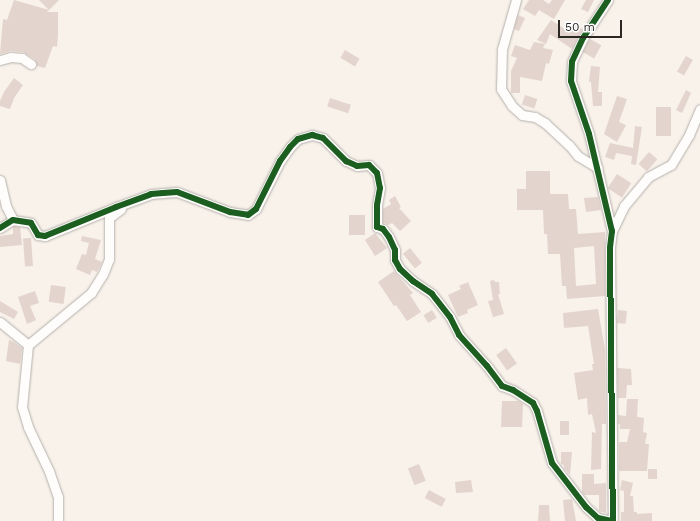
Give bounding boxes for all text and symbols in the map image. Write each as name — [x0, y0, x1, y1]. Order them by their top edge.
scale bar — [560, 12, 624, 38]
text: 50 m — [565, 20, 595, 34]

